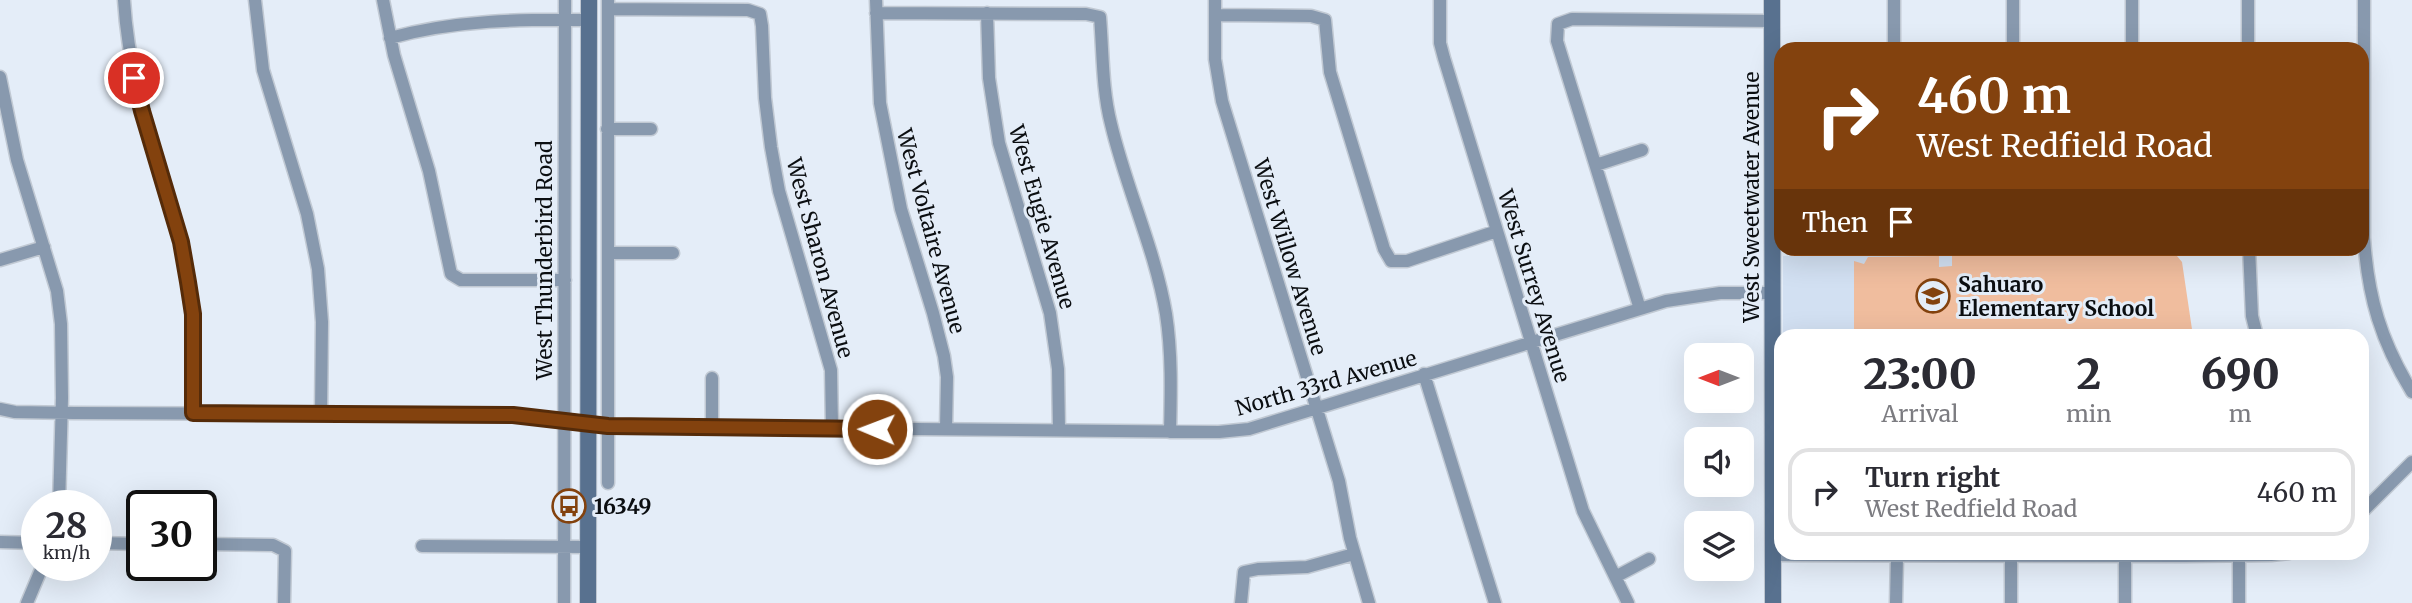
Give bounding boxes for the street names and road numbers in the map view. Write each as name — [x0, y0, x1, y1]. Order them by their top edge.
street label: West Sweetwater Avenue — [1738, 72, 1765, 323]
street label: West Eugie Avenue — [1003, 121, 1081, 312]
street label: West Voltaire Avenue — [890, 125, 971, 336]
street label: West Thunderbird Road — [531, 140, 558, 381]
street label: West Sharon Avenue — [780, 154, 860, 361]
street label: West Willow Avenue — [1247, 155, 1333, 358]
street label: West Surrey Avenue — [1492, 185, 1576, 386]
street label: North 33rd Avenue — [1232, 344, 1420, 422]

